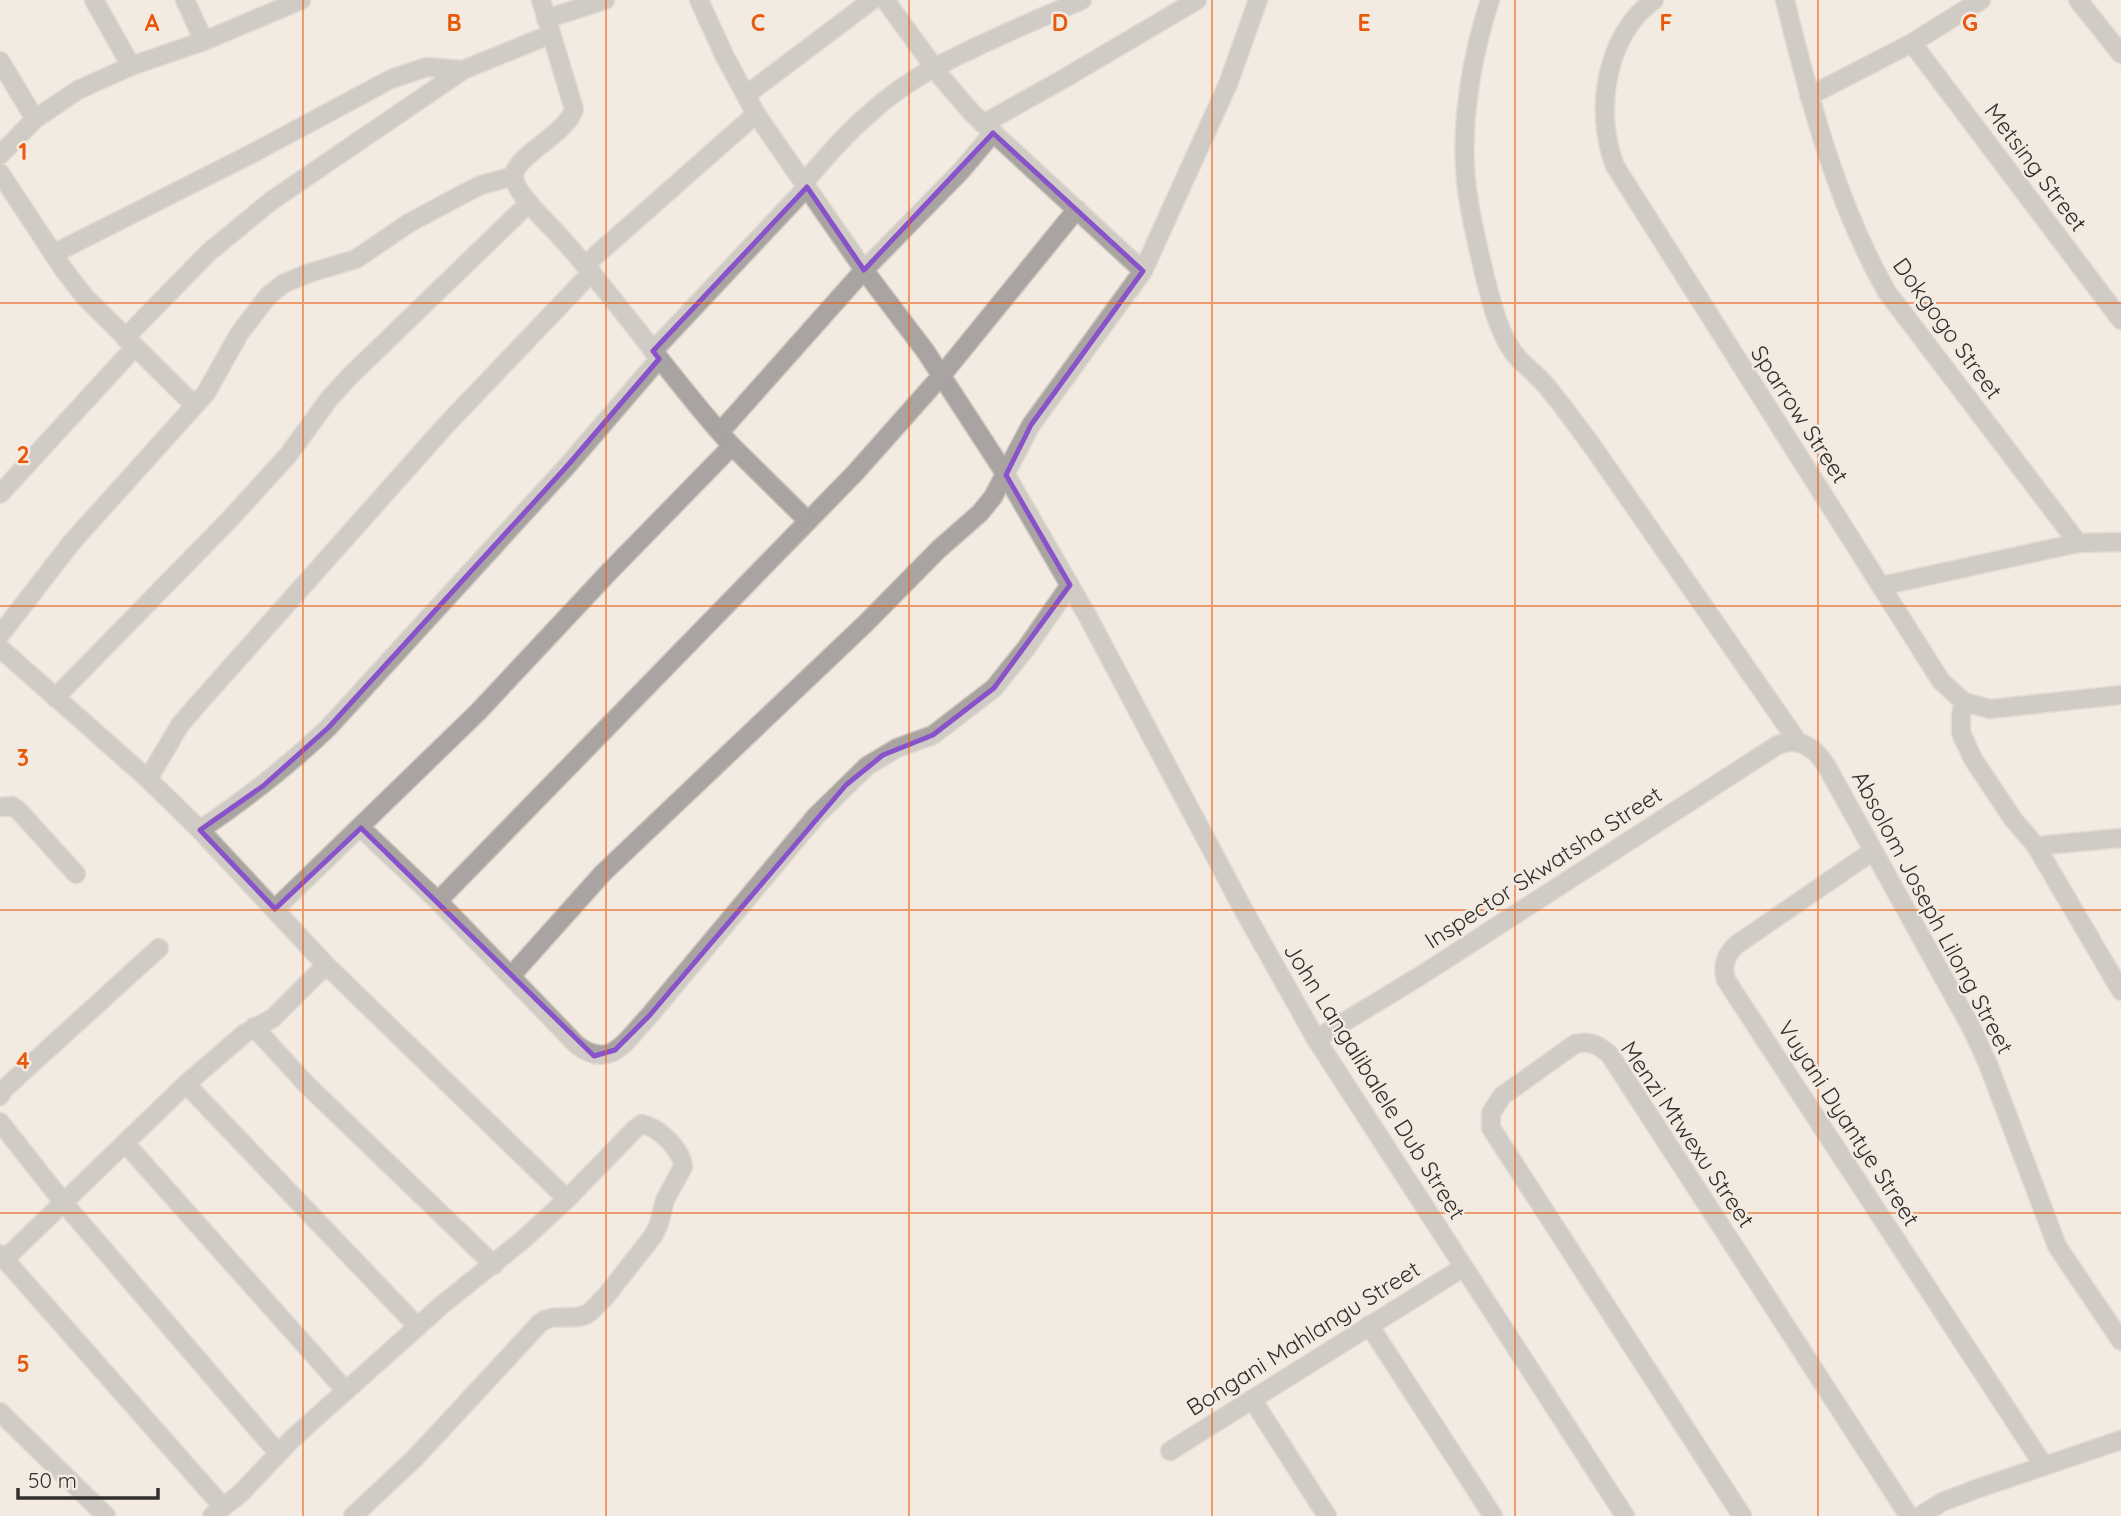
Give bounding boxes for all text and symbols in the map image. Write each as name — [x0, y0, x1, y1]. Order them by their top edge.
text: A — [145, 8, 160, 37]
text: B — [446, 8, 462, 37]
text: C — [751, 8, 765, 37]
text: D — [1052, 8, 1068, 37]
text: E — [1357, 8, 1371, 37]
text: F — [1660, 8, 1672, 37]
text: G — [1962, 8, 1978, 37]
street label: Metsing Street — [1978, 97, 2094, 237]
text: 1 — [19, 137, 27, 166]
street label: Dokgogo Street — [1887, 252, 2009, 404]
street label: Sparrow Street — [1745, 340, 1855, 488]
text: 2 — [16, 440, 30, 469]
text: 3 — [17, 743, 29, 772]
street label: Absolom Joseph Lilong Street — [1846, 765, 2020, 1059]
street label: Inspector Skwatsha Street — [1419, 779, 1667, 955]
street label: John Langalibalele Dub Street — [1278, 937, 1472, 1225]
street label: Vuyani Dyantye Street — [1772, 1015, 1926, 1231]
street label: Menzi Mtwexu Street — [1615, 1035, 1761, 1233]
text: 4 — [16, 1046, 30, 1075]
street label: Bongani Mahlangu Street — [1181, 1254, 1425, 1422]
text: 5 — [16, 1349, 30, 1378]
scale bar — [18, 1456, 158, 1500]
text: 50 m — [28, 1467, 77, 1493]

